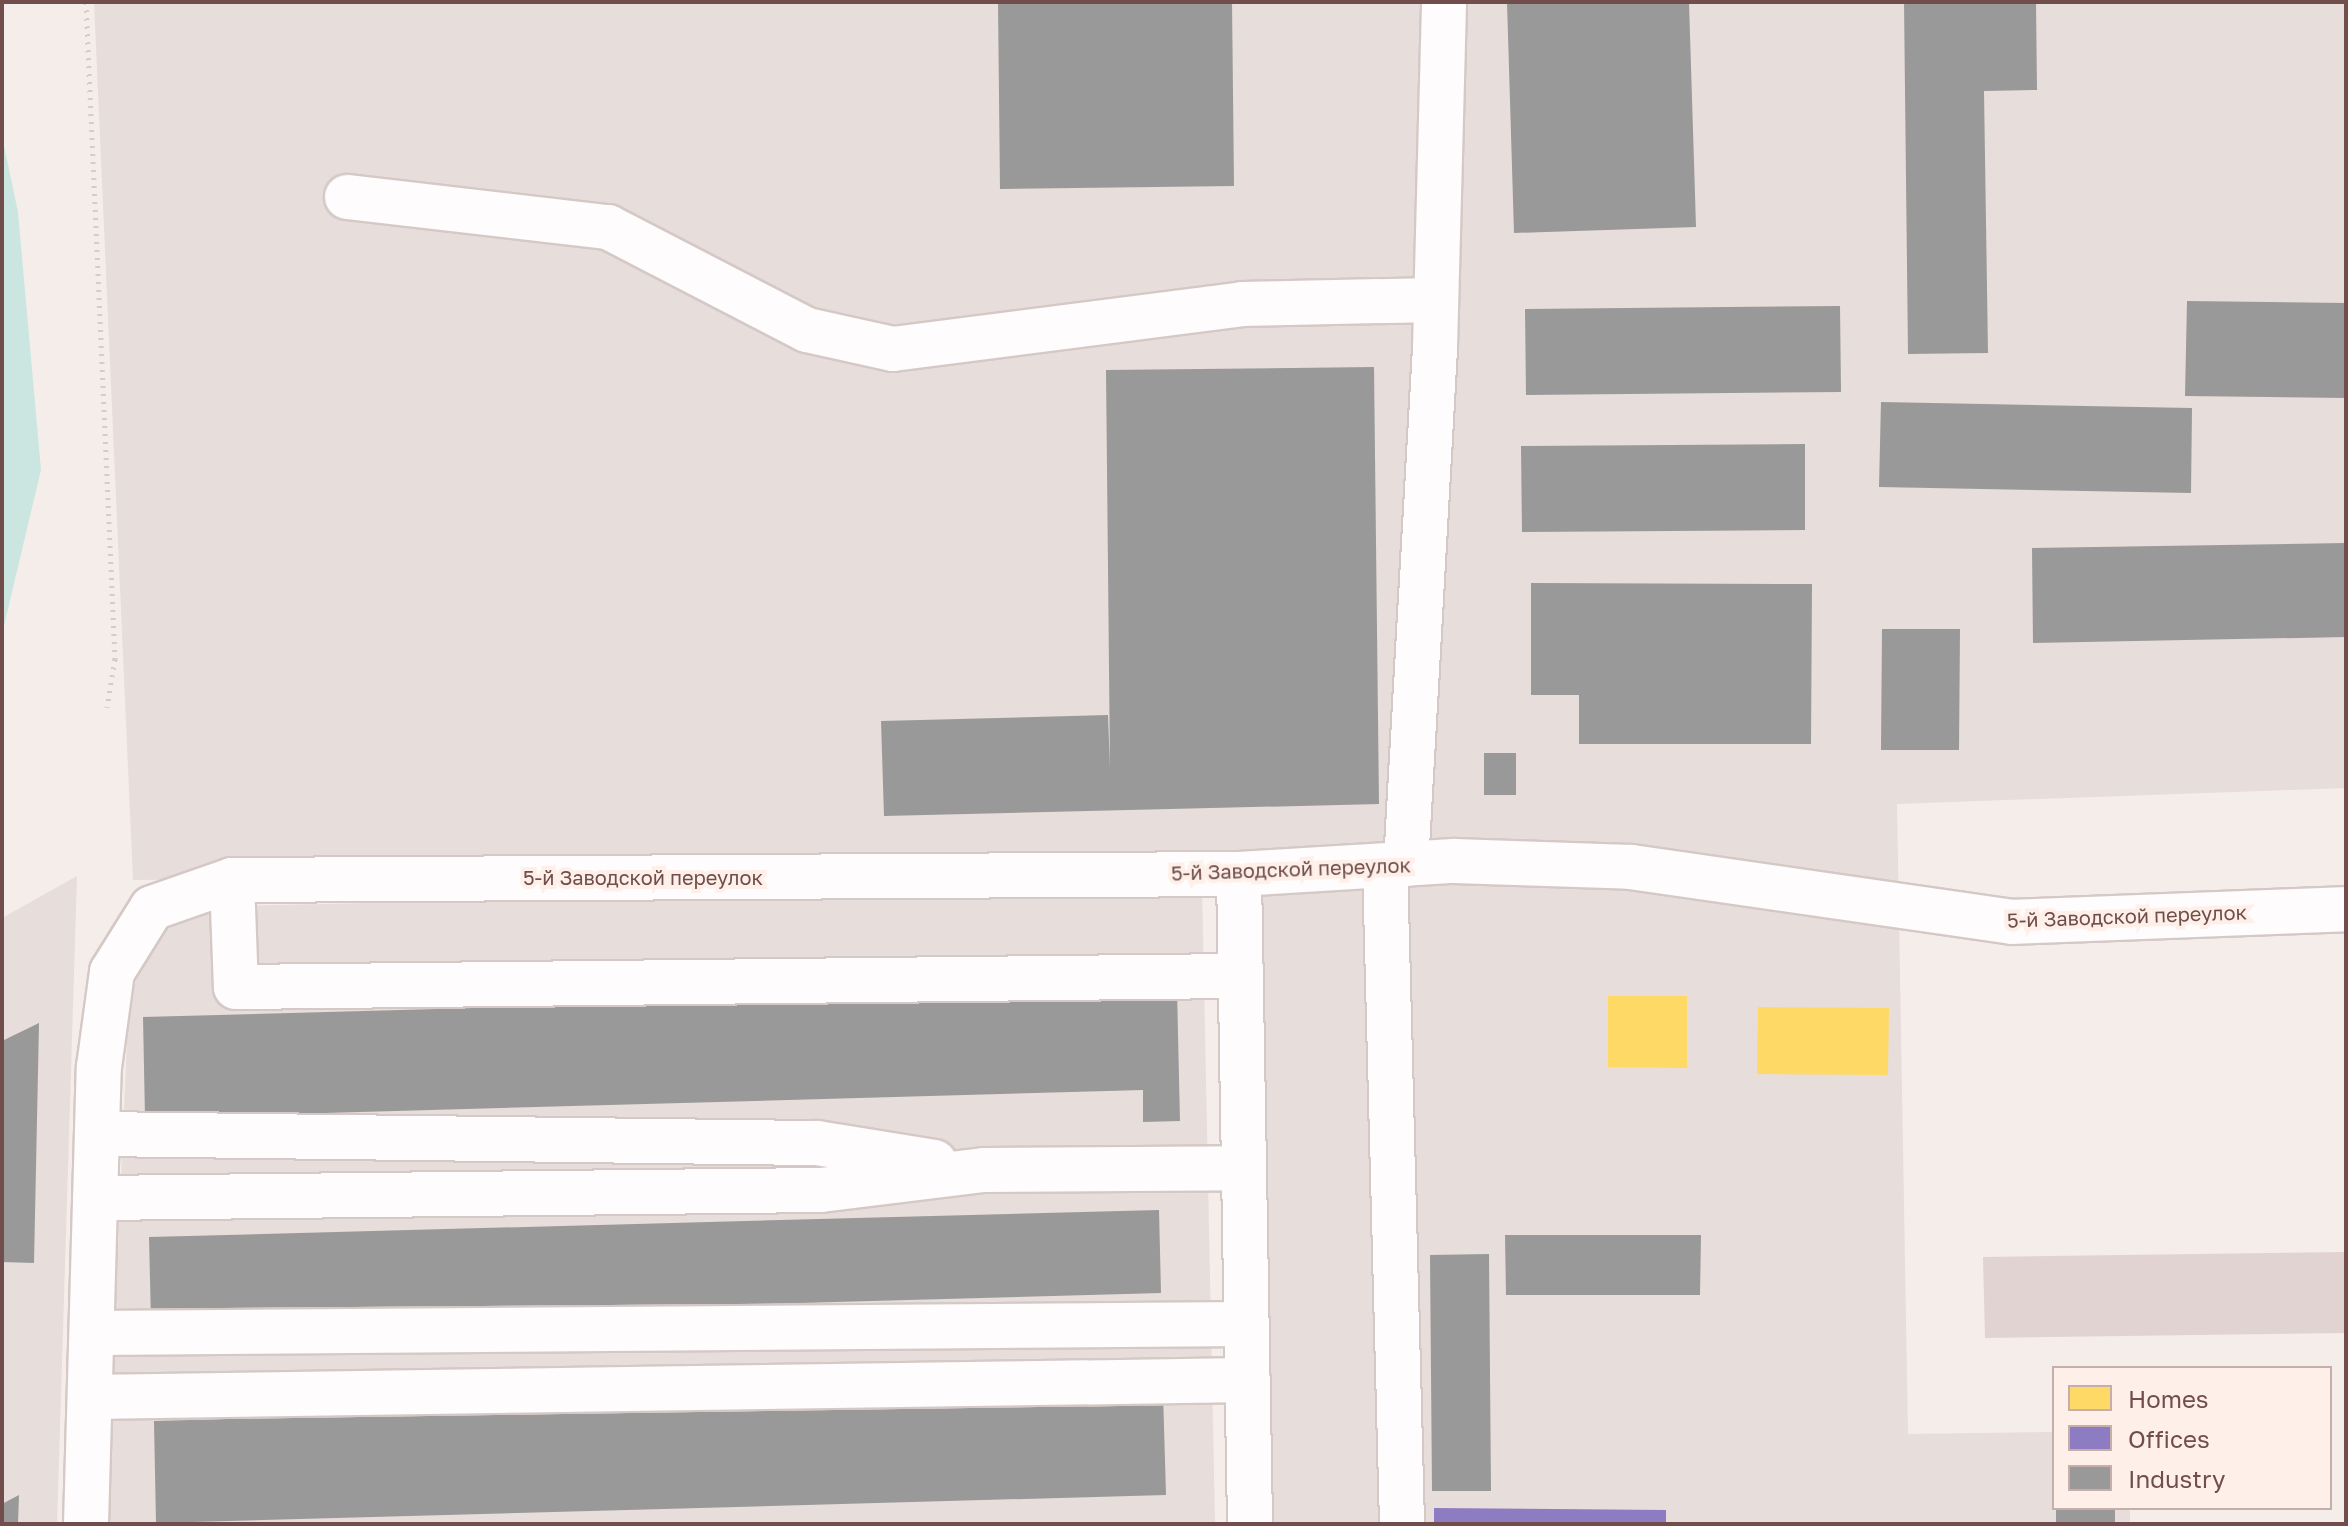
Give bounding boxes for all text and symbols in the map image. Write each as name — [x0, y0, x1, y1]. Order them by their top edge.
street label: 5-й Заводской переулок — [1171, 853, 1411, 885]
street label: 5-й Заводской переулок — [523, 865, 763, 889]
street label: 5-й Заводской переулок — [2007, 900, 2247, 932]
legend — [2052, 1366, 2332, 1510]
text: Homes — [2128, 1384, 2209, 1413]
text: Offices — [2128, 1424, 2210, 1453]
text: Industry — [2128, 1464, 2225, 1493]

